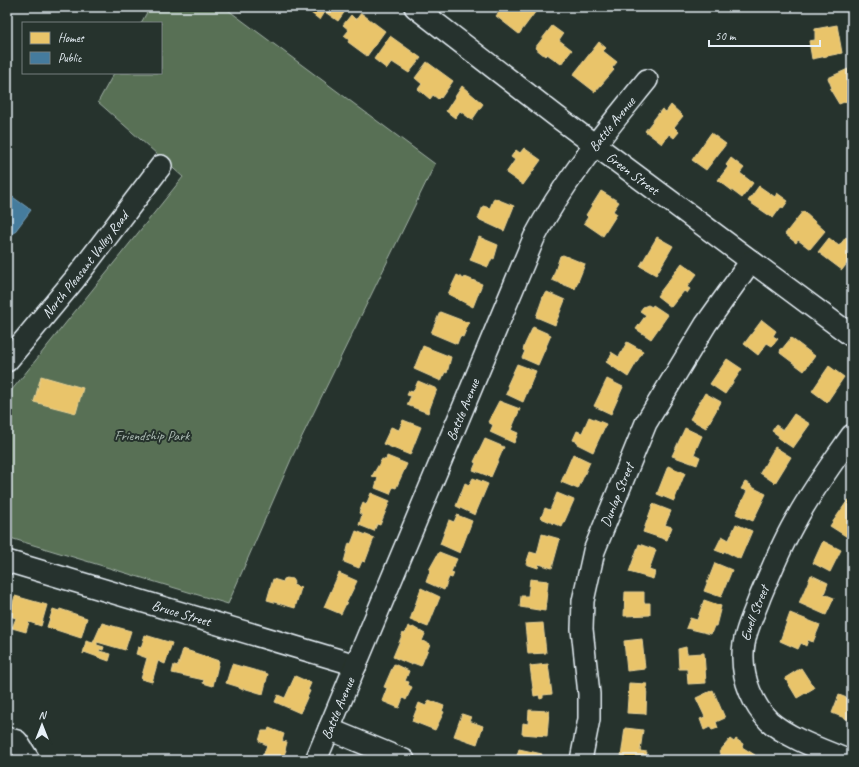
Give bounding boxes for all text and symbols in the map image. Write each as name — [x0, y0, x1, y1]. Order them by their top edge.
legend — [22, 22, 162, 74]
scale bar — [709, 22, 820, 48]
text: 50 m — [715, 28, 737, 44]
text: Homes — [58, 30, 85, 46]
text: Public — [58, 50, 82, 66]
street label: Battle Avenue — [585, 92, 639, 155]
street label: Green Street — [603, 148, 664, 199]
street label: North Pleasant Valley Road — [38, 206, 133, 321]
street label: Battle Avenue — [442, 375, 483, 443]
park label: Friendship Park — [115, 427, 190, 444]
street label: Dunlap Street — [596, 458, 638, 529]
street label: Ewell Street — [736, 581, 773, 642]
street label: Bruce Street — [150, 596, 214, 630]
street label: Battle Avenue — [317, 674, 359, 742]
north arrow — [22, 705, 62, 745]
text: N — [39, 708, 48, 722]

